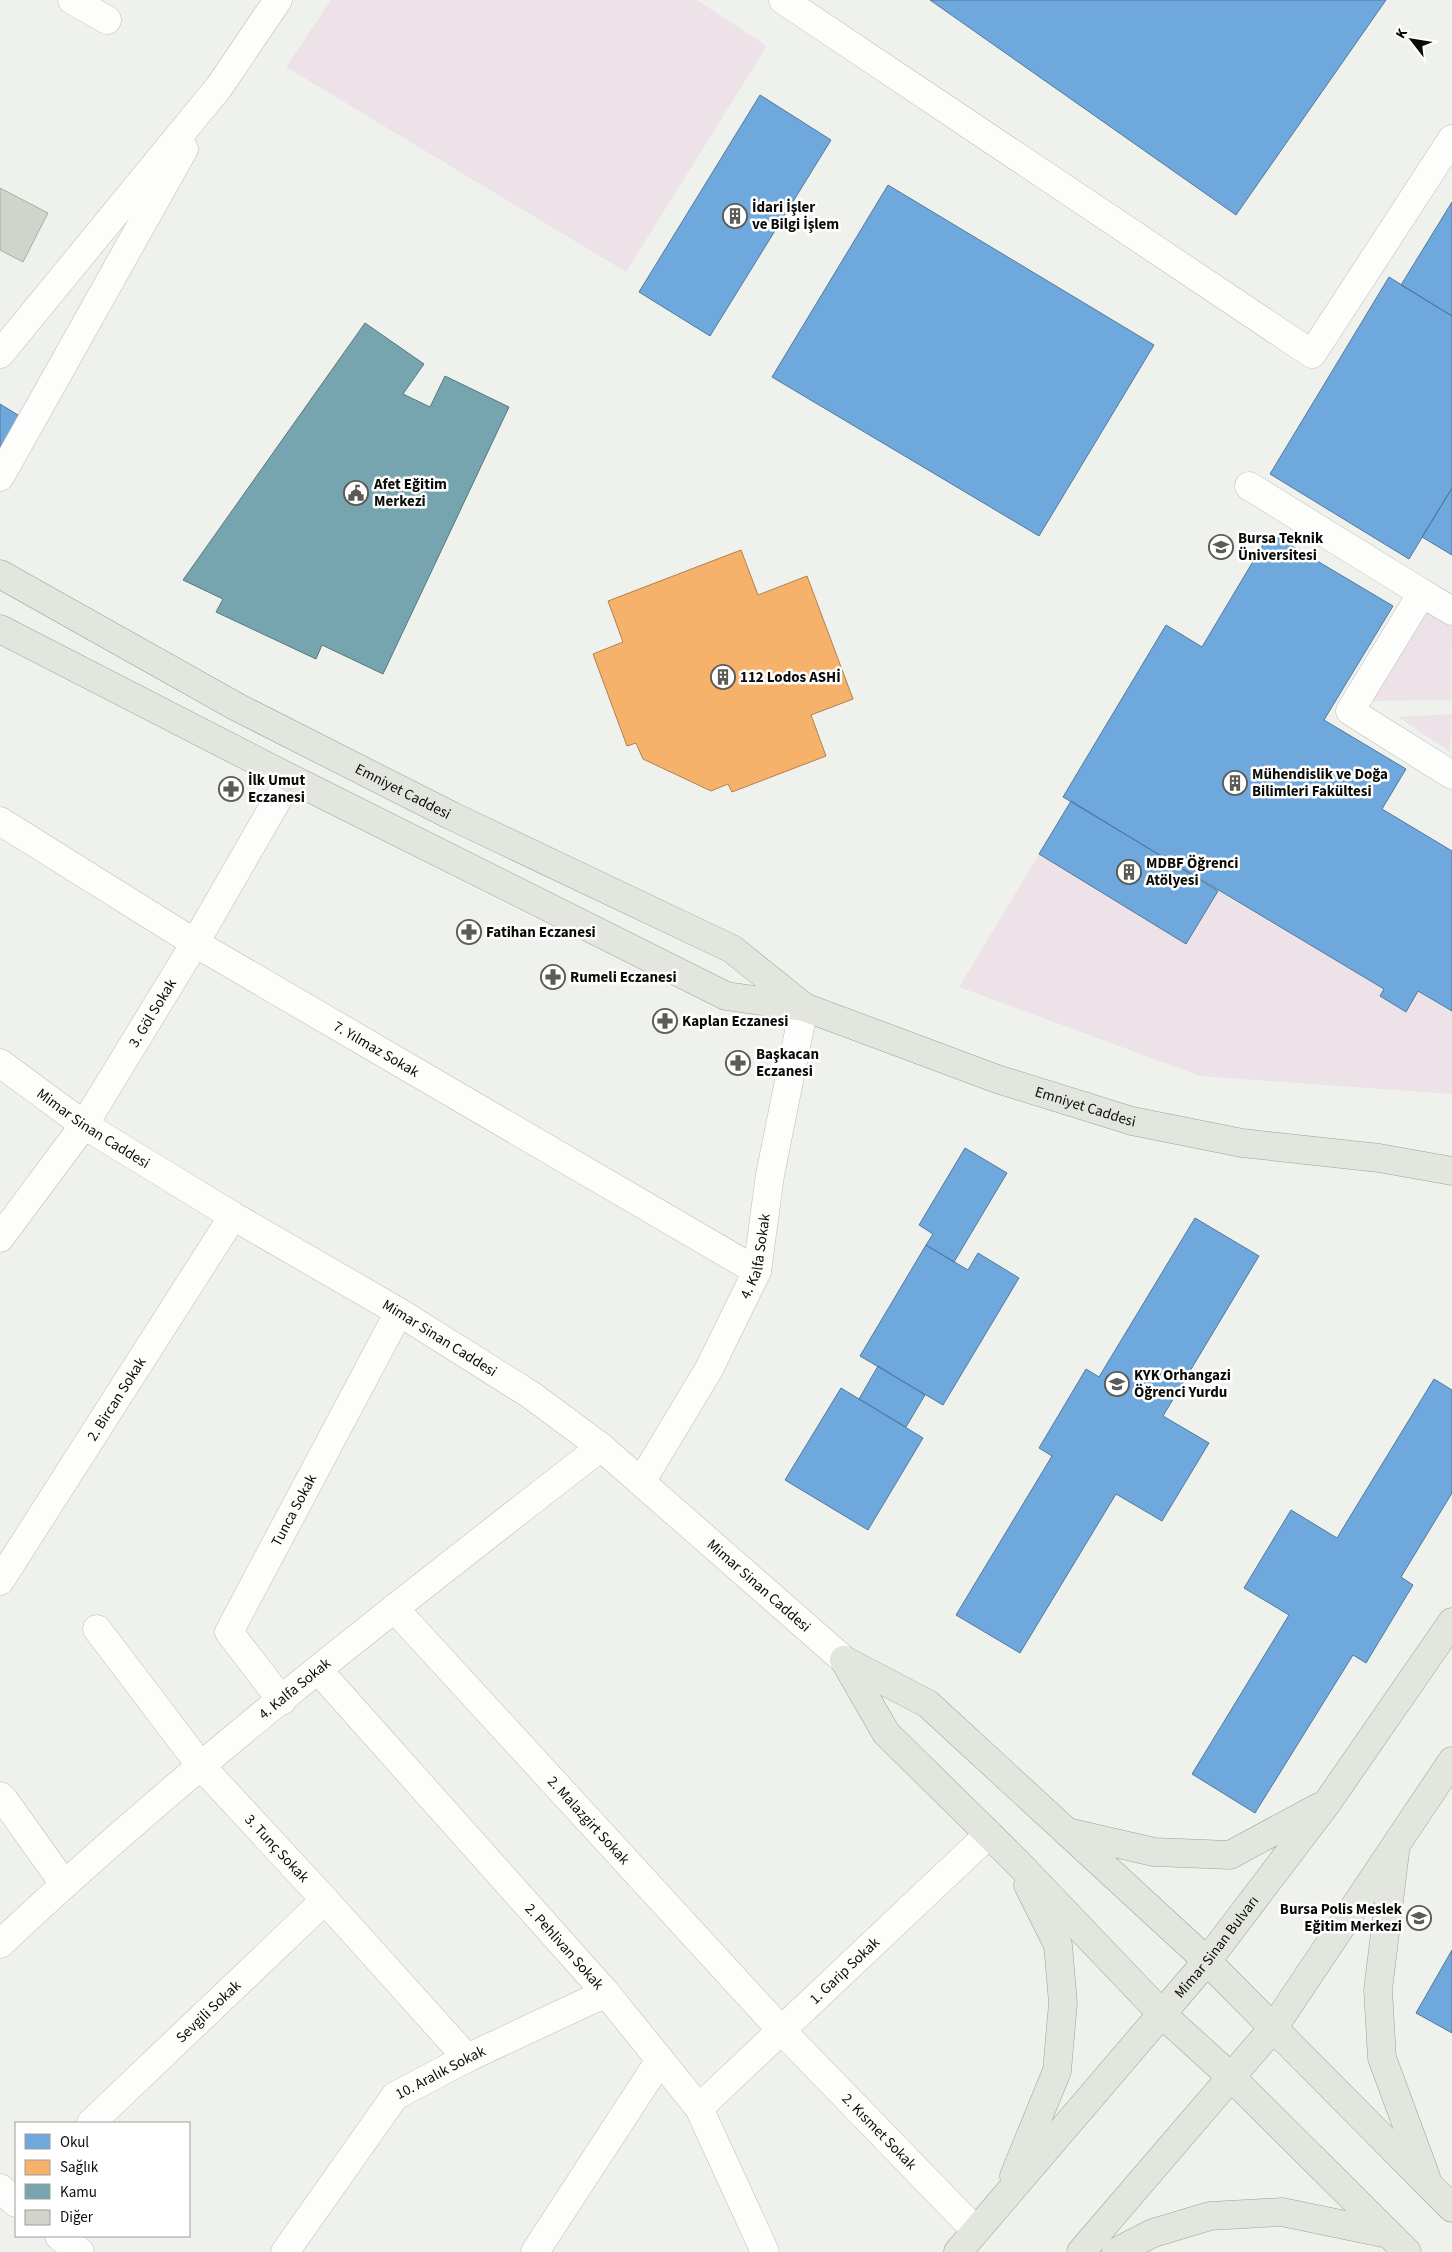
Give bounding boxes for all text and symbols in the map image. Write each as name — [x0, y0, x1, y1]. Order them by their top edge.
north arrow — [1387, 15, 1437, 65]
text: K — [1391, 25, 1413, 43]
place label: İdari İşler ve Bilgi İşlem — [752, 197, 839, 235]
building icon: İdari İşler ve Bilgi İşlem — [722, 203, 748, 229]
place label: Afet Eğitim Merkezi — [373, 474, 447, 512]
public building icon: Afet Eğitim Merkezi — [343, 480, 369, 506]
place label: Bursa Teknik Üniversitesi — [1238, 528, 1324, 566]
school or university icon: Bursa Teknik Üniversitesi — [1208, 534, 1234, 560]
building icon: 112 Lodos ASHİ — [710, 664, 736, 690]
place label: 112 Lodos ASHİ — [740, 667, 841, 688]
street label: Emniyet Caddesi — [352, 758, 455, 824]
place label: Mühendislik ve Doğa Bilimleri Fakültesi — [1252, 764, 1388, 802]
place label: İlk Umut Eczanesi — [248, 770, 305, 808]
building icon: Mühendislik ve Doğa Bilimleri Fakültesi — [1222, 770, 1248, 796]
pharmacy icon: İlk Umut Eczanesi — [218, 776, 244, 802]
place label: MDBF Öğrenci Atölyesi — [1145, 853, 1239, 891]
building icon: MDBF Öğrenci Atölyesi — [1116, 859, 1142, 885]
pharmacy icon: Fatihan Eczanesi — [456, 919, 482, 945]
place label: Fatihan Eczanesi — [486, 922, 596, 943]
pharmacy icon: Rumeli Eczanesi — [540, 964, 566, 990]
place label: Rumeli Eczanesi — [570, 967, 677, 988]
street label: 3. Göl Sokak — [123, 974, 182, 1051]
pharmacy icon: Kaplan Eczanesi — [652, 1008, 678, 1034]
place label: Kaplan Eczanesi — [682, 1011, 788, 1032]
street label: 7. Yılmaz Sokak — [330, 1016, 424, 1082]
place label: Başkacan Eczanesi — [756, 1044, 819, 1082]
pharmacy icon: Başkacan Eczanesi — [725, 1050, 751, 1076]
street label: Emniyet Caddesi — [1032, 1081, 1138, 1132]
street label: Mimar Sinan Caddesi — [32, 1083, 154, 1173]
street label: 4. Kalfa Sokak — [734, 1212, 775, 1302]
street label: Mimar Sinan Caddesi — [378, 1294, 501, 1382]
street label: 2. Bircan Sokak — [82, 1352, 151, 1445]
place label: KYK Orhangazi Öğrenci Yurdu — [1134, 1365, 1231, 1403]
school or university icon: KYK Orhangazi Öğrenci Yurdu — [1104, 1371, 1130, 1397]
street label: Tunca Sokak — [266, 1470, 322, 1550]
street label: Mimar Sinan Caddesi — [703, 1534, 815, 1637]
street label: 4. Kalfa Sokak — [254, 1652, 335, 1724]
street label: 2. Malazgirt Sokak — [543, 1771, 635, 1870]
street label: 3. Tunç Sokak — [240, 1809, 314, 1887]
street label: Mimar Sinan Bulvarı — [1169, 1891, 1264, 2003]
street label: 2. Pehlivan Sokak — [520, 1899, 609, 1995]
place label: Bursa Polis Meslek Eğitim Merkezi — [1280, 1899, 1403, 1937]
school or university icon: Bursa Polis Meslek Eğitim Merkezi — [1406, 1905, 1432, 1931]
street label: 1. Garip Sokak — [805, 1932, 885, 2009]
street label: Sevgili Sokak — [171, 1975, 246, 2047]
street label: 10. Aralık Sokak — [392, 2040, 489, 2104]
street label: 2. Kısmet Sokak — [837, 2089, 922, 2175]
legend — [15, 2122, 190, 2237]
text: Okul — [60, 2132, 89, 2153]
text: Sağlık — [60, 2157, 99, 2178]
text: Kamu — [60, 2182, 97, 2203]
text: Diğer — [60, 2207, 94, 2228]

